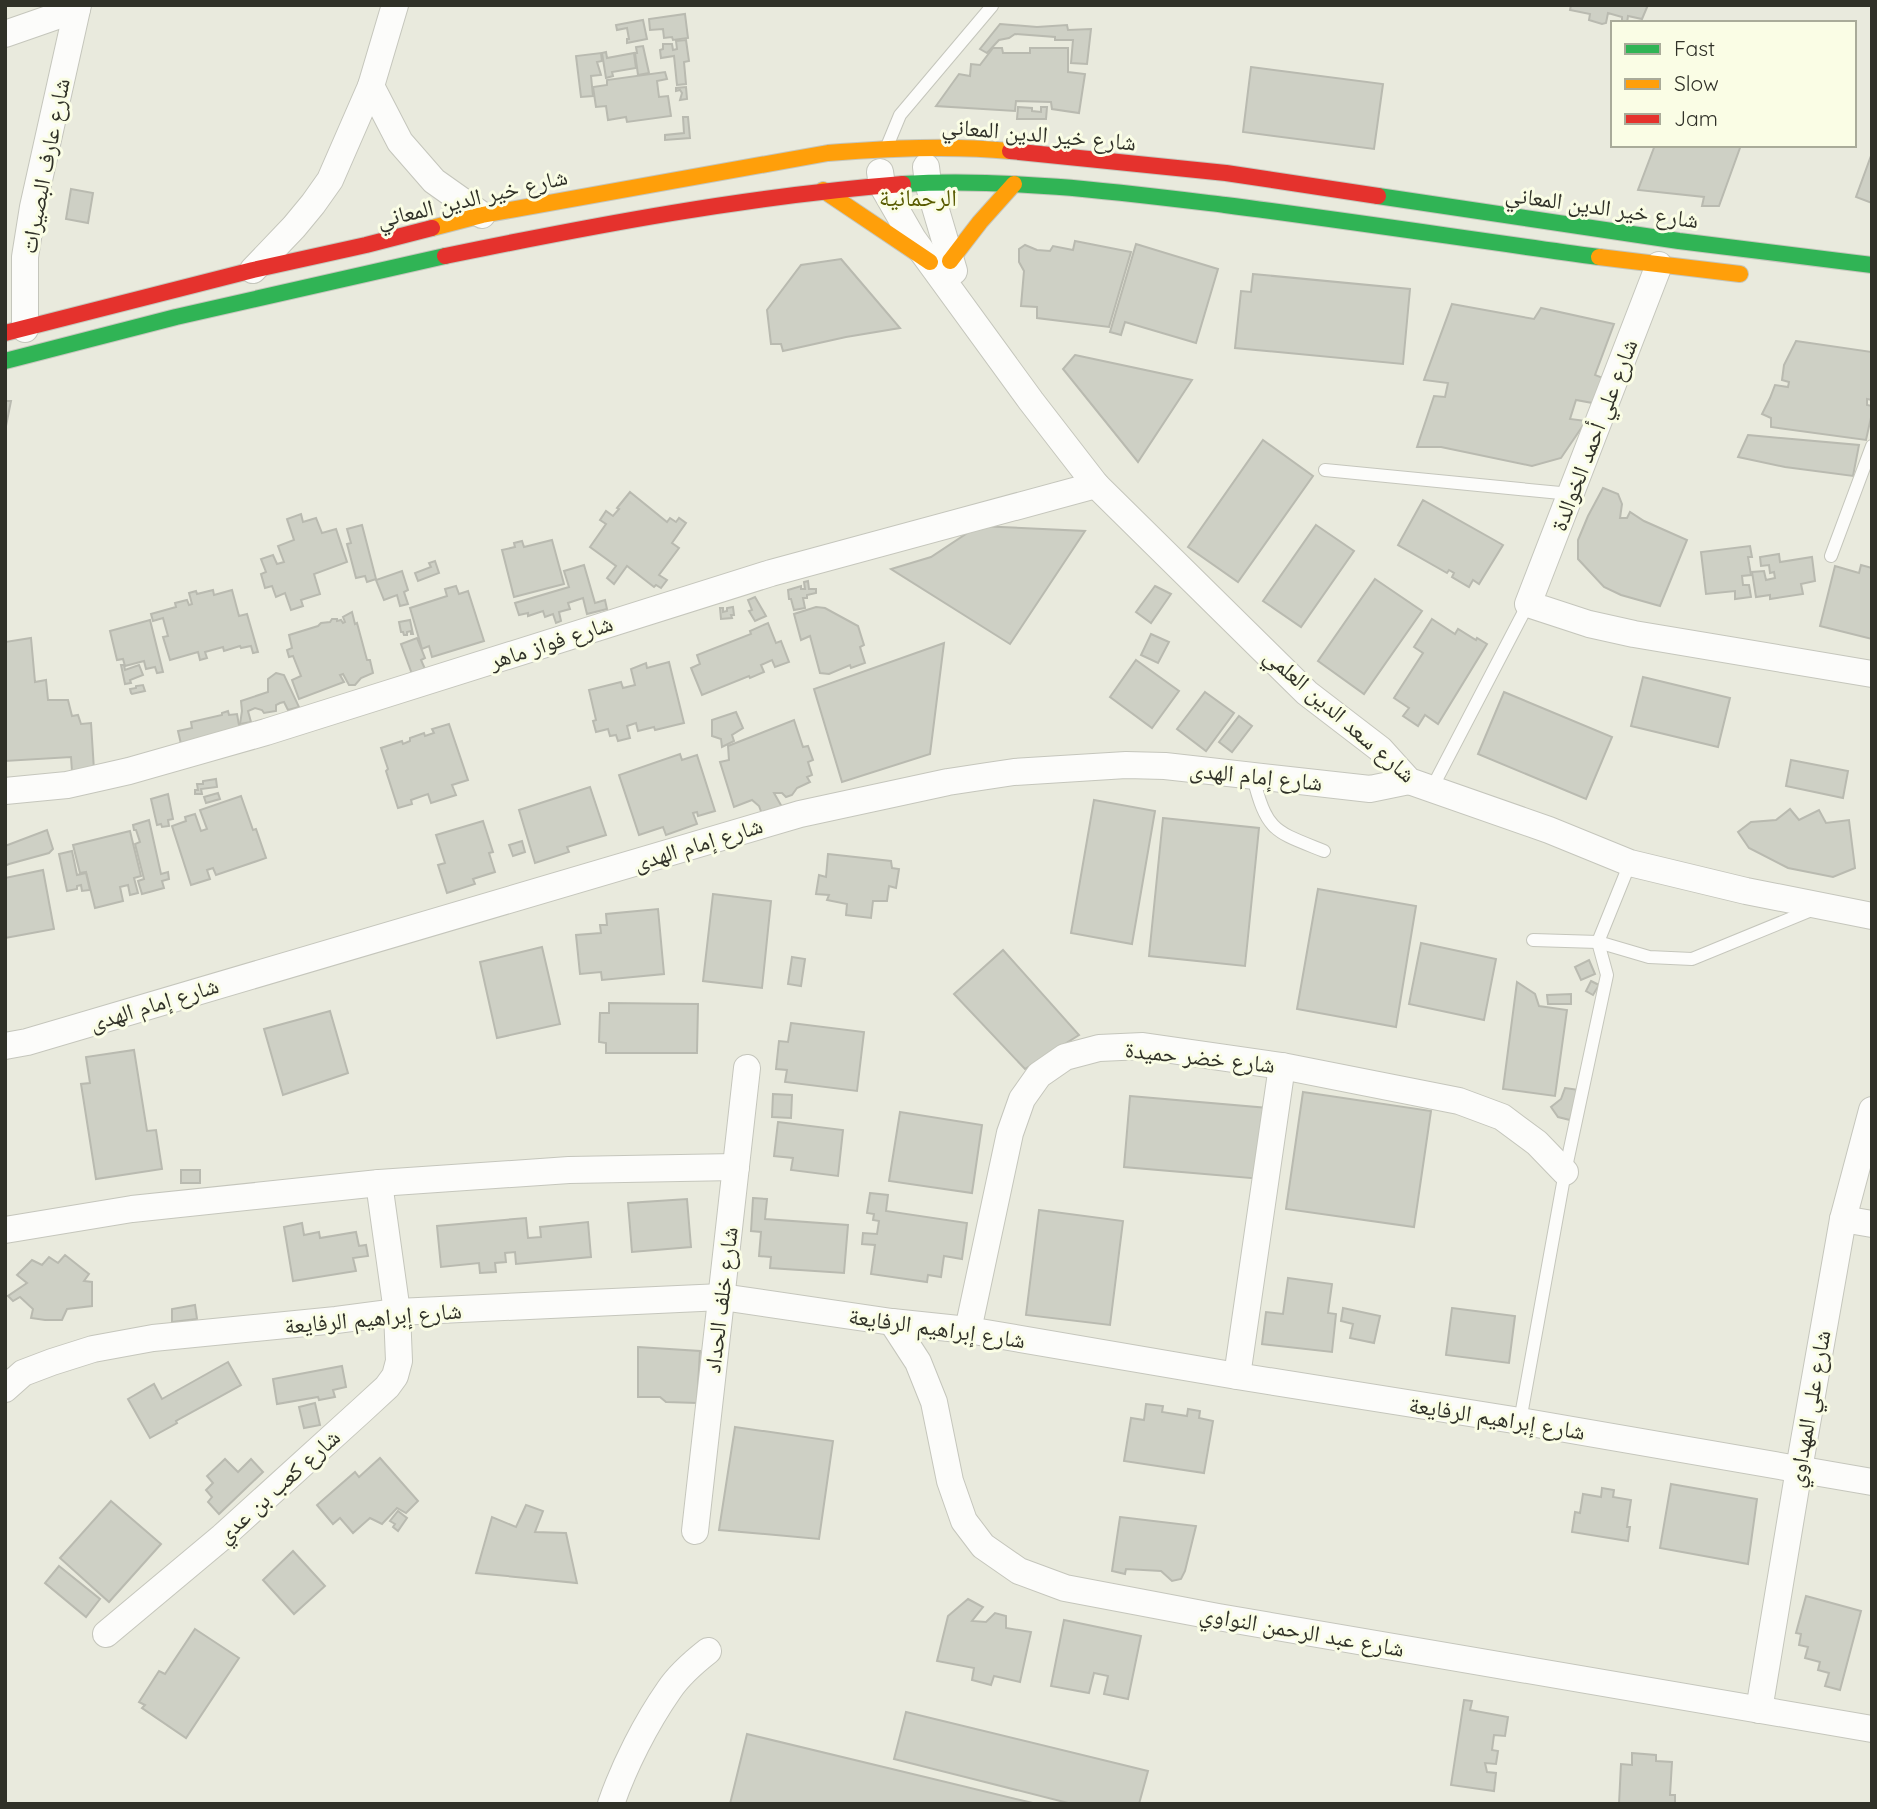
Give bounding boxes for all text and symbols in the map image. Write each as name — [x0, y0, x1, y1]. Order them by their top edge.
legend — [1611, 21, 1856, 147]
text: Fast — [1674, 35, 1715, 61]
text: Slow — [1674, 70, 1719, 96]
street label: شارع عارف البصيرات — [13, 76, 77, 256]
text: Jam — [1674, 105, 1718, 131]
street label: شارع خير الدين المعاني — [940, 111, 1137, 161]
street label: شارع خير الدين المعاني — [374, 161, 571, 238]
street label: شارع خير الدين المعاني — [1503, 179, 1700, 239]
district label: الرحمانية — [879, 182, 957, 212]
street label: شارع علي أحمد الخوالدة — [1544, 335, 1648, 537]
street label: شارع فواز ماهر — [484, 608, 617, 676]
street label: شارع سعد الدين العلمي — [1255, 641, 1422, 792]
street label: شارع إمام الهدى — [1188, 754, 1324, 799]
street label: شارع إمام الهدى — [630, 810, 767, 879]
street label: شارع إمام الهدى — [86, 970, 223, 1039]
street label: شارع خضر حميدة — [1123, 1034, 1277, 1080]
street label: شارع خلف الحداد — [697, 1225, 745, 1375]
street label: شارع إبراهيم الرفايعة — [283, 1295, 463, 1342]
street label: شارع إبراهيم الرفايعة — [847, 1301, 1027, 1356]
street label: شارع علي المهداوي — [1780, 1328, 1841, 1491]
street label: شارع إبراهيم الرفايعة — [1407, 1389, 1587, 1448]
street label: شارع كعب بن عدي — [210, 1422, 349, 1553]
street label: شارع عبد الرحمن النواوي — [1197, 1598, 1407, 1668]

